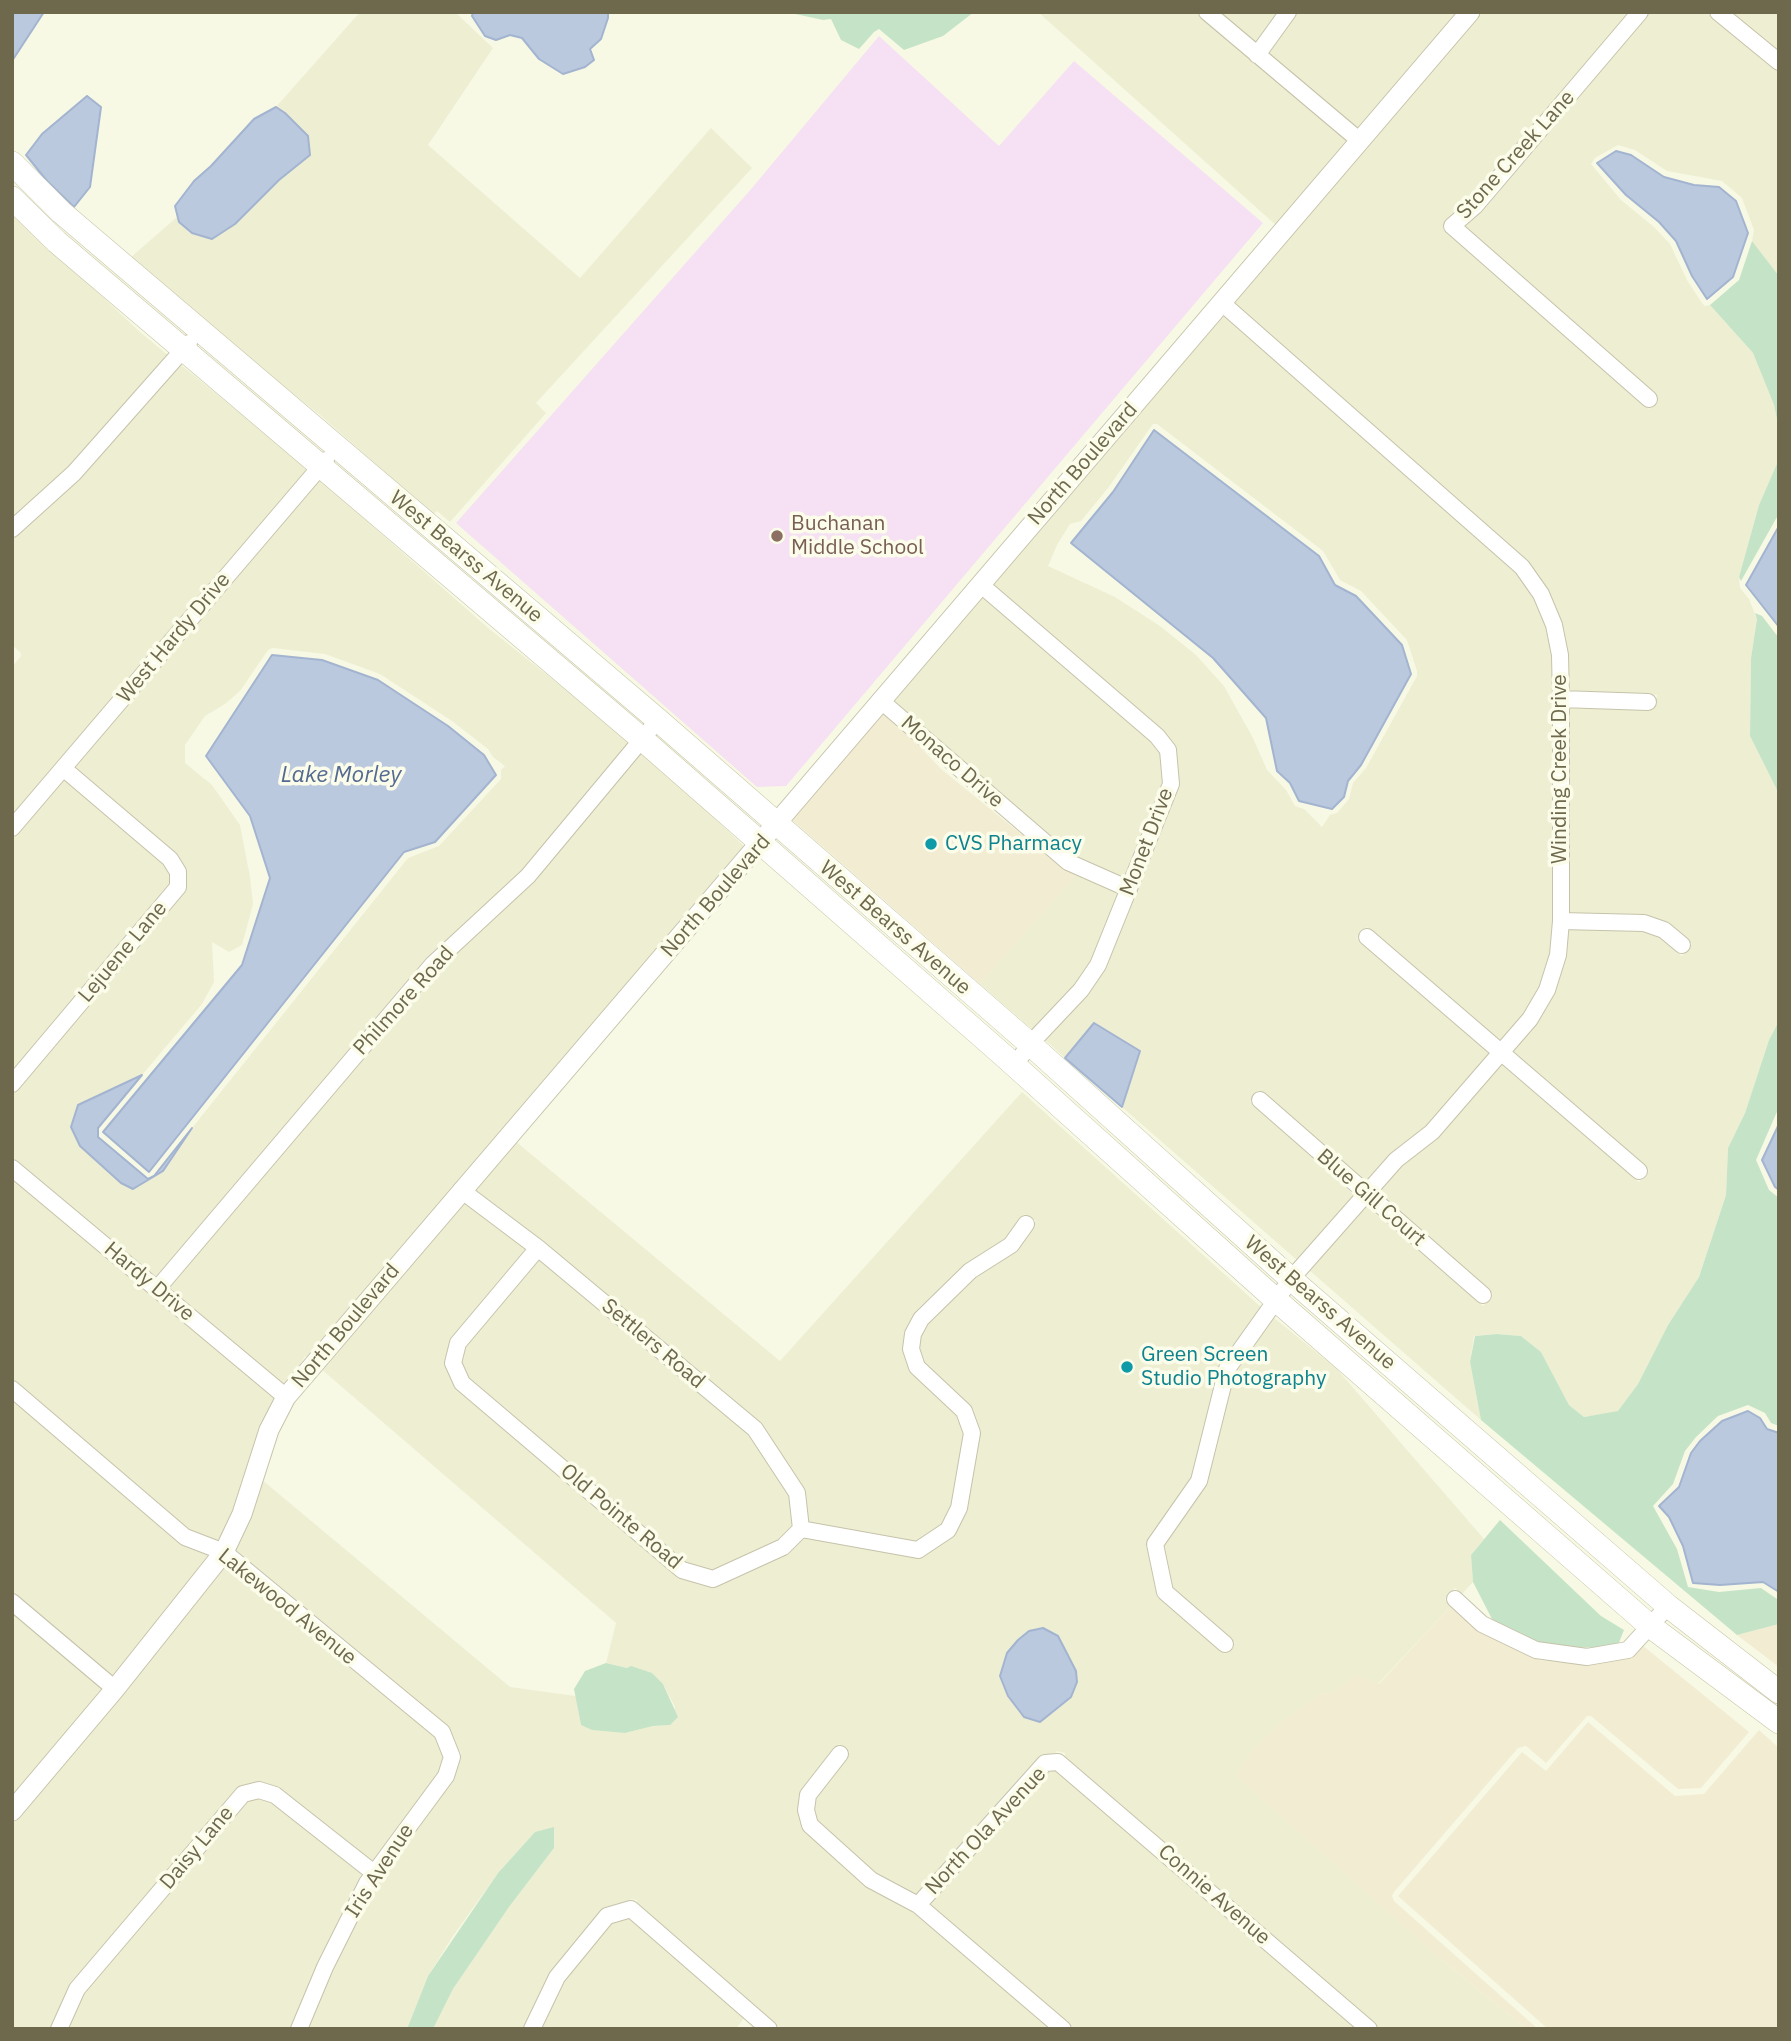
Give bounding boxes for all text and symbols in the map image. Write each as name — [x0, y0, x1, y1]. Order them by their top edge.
street label: Stone Creek Lane — [1452, 85, 1580, 225]
street label: North Boulevard — [1023, 398, 1143, 530]
street label: West Bearss Avenue — [384, 486, 548, 628]
place label: Buchanan Middle School — [791, 511, 924, 561]
marker: Buchanan Middle School — [769, 528, 785, 544]
street label: West Hardy Drive — [112, 568, 236, 708]
street label: Winding Creek Drive — [1547, 674, 1573, 864]
street label: Monaco Drive — [895, 711, 1009, 813]
water label: Lake Morley — [281, 761, 401, 789]
street label: Monet Drive — [1115, 785, 1179, 899]
street label: North Boulevard — [656, 830, 776, 962]
place label: CVS Pharmacy — [945, 831, 1082, 857]
marker: CVS Pharmacy — [923, 836, 939, 852]
street label: West Bearss Avenue — [814, 856, 976, 1000]
street label: Lejuene Lane — [73, 896, 173, 1008]
street label: Philmore Road — [348, 941, 460, 1061]
street label: Blue Gill Court — [1311, 1144, 1431, 1252]
street label: West Bearss Avenue — [1239, 1231, 1401, 1375]
street label: Hardy Drive — [99, 1237, 199, 1327]
street label: North Boulevard — [287, 1259, 405, 1393]
street label: Settlers Road — [596, 1294, 710, 1394]
place label: Green Screen Studio Photography — [1141, 1342, 1326, 1392]
marker: Green Screen Studio Photography — [1119, 1359, 1135, 1375]
street label: Old Pointe Road — [555, 1459, 687, 1575]
street label: Lakewood Avenue — [213, 1544, 361, 1670]
street label: North Ola Avenue — [920, 1762, 1052, 1900]
street label: Daisy Lane — [155, 1801, 239, 1895]
street label: Iris Avenue — [340, 1819, 420, 1923]
street label: Connie Avenue — [1153, 1839, 1275, 1951]

